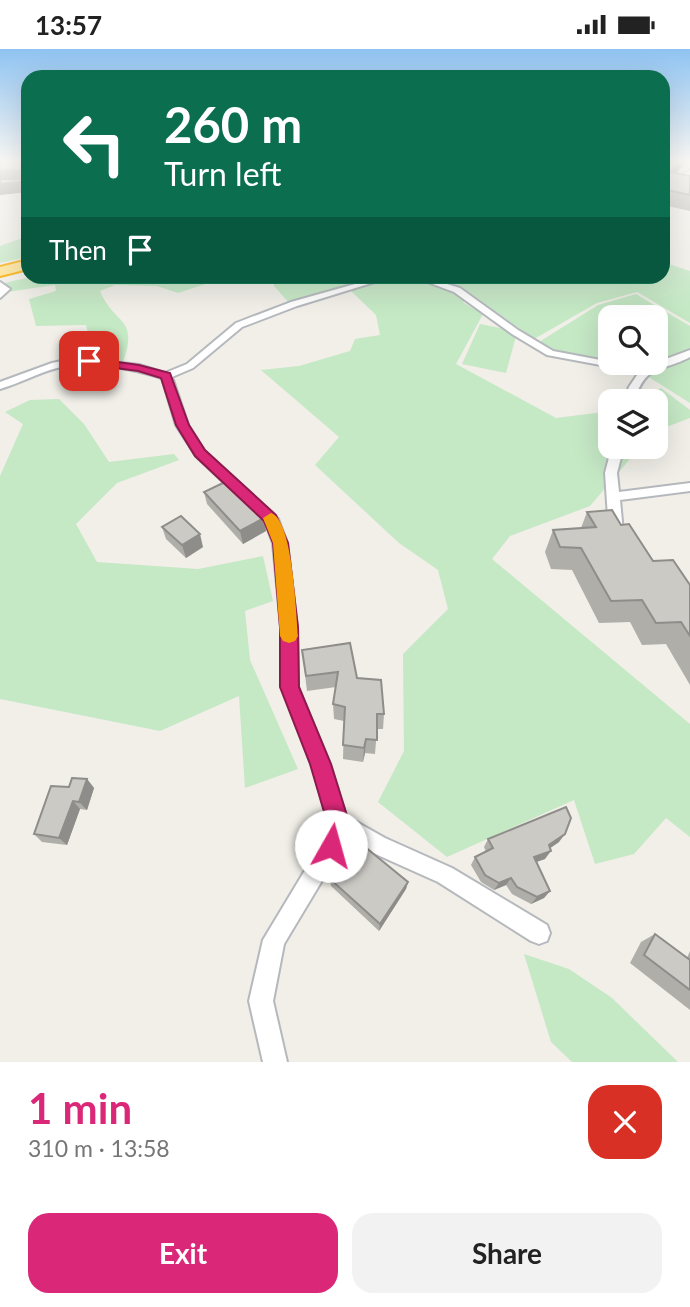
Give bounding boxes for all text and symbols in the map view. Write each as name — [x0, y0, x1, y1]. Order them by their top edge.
text: 13:57 — [35, 9, 102, 41]
text: 260 m — [164, 95, 302, 153]
icon: left — [49, 98, 140, 189]
text: Turn left — [164, 154, 281, 193]
icon: arrive — [121, 231, 159, 269]
text: Then — [49, 234, 107, 266]
map controls — [598, 305, 668, 459]
button: search — [598, 305, 668, 375]
pin — [59, 331, 119, 391]
icon: arrive — [70, 342, 108, 380]
button: layers — [598, 389, 668, 459]
position arrow — [294, 809, 368, 883]
text: 1 min — [28, 1083, 132, 1133]
button: close — [588, 1085, 662, 1159]
text: 310 m · 13:58 — [28, 1134, 170, 1162]
button: Exit — [28, 1213, 338, 1293]
button: Share — [352, 1213, 662, 1293]

